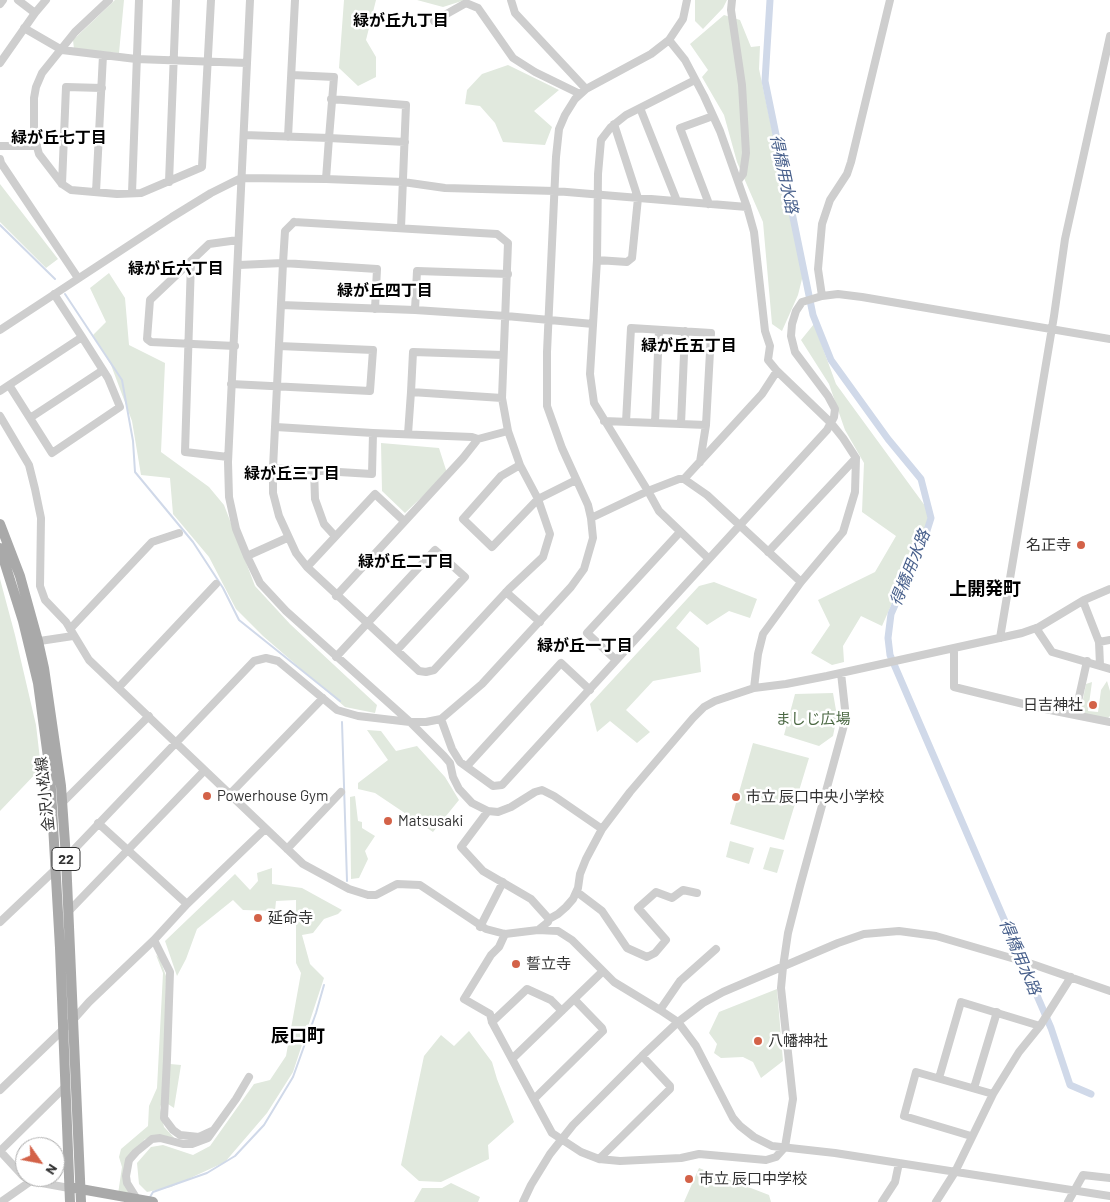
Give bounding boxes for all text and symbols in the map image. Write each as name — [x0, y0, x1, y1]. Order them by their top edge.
district label: 緑が丘九丁目 — [353, 11, 449, 31]
district label: 緑が丘七丁目 — [11, 128, 107, 148]
water label: 得橋用水路 — [766, 133, 802, 215]
district label: 緑が丘六丁目 — [128, 259, 224, 279]
district label: 緑が丘四丁目 — [337, 281, 433, 301]
district label: 緑が丘五丁目 — [641, 336, 737, 356]
district label: 緑が丘三丁目 — [244, 464, 340, 484]
water label: 得橋用水路 — [886, 527, 934, 609]
place label: 名正寺 — [1026, 536, 1071, 554]
marker: 名正寺 — [1075, 539, 1087, 551]
district label: 緑が丘二丁目 — [358, 552, 454, 572]
district label: 上開発町 — [949, 578, 1021, 600]
district label: 緑が丘一丁目 — [537, 636, 633, 656]
place label: 日吉神社 — [1023, 696, 1083, 714]
marker: 日吉神社 — [1087, 699, 1099, 711]
park label: ましじ広場 — [776, 710, 850, 728]
street label: 金沢小松線 — [32, 756, 58, 832]
place label: Powerhouse Gym — [217, 787, 328, 805]
place label: 市立 辰口中央小学校 — [746, 788, 884, 806]
marker: Powerhouse Gym — [201, 790, 213, 802]
marker: 市立 辰口中央小学校 — [730, 791, 742, 803]
place label: Matsusaki — [398, 812, 463, 830]
marker: Matsusaki — [382, 815, 394, 827]
road number: 22 — [52, 848, 80, 871]
place label: 延命寺 — [268, 909, 313, 927]
marker: 延命寺 — [252, 912, 264, 924]
water label: 得橋用水路 — [996, 916, 1044, 998]
place label: 誓立寺 — [526, 955, 571, 973]
marker: 誓立寺 — [510, 958, 522, 970]
district label: 辰口町 — [271, 1025, 325, 1047]
place label: 八幡神社 — [768, 1032, 828, 1050]
marker: 八幡神社 — [752, 1035, 764, 1047]
north arrow — [15, 1137, 65, 1187]
text: N — [42, 1161, 62, 1178]
place label: 市立 辰口中学校 — [699, 1170, 807, 1188]
marker: 市立 辰口中学校 — [683, 1173, 695, 1185]

